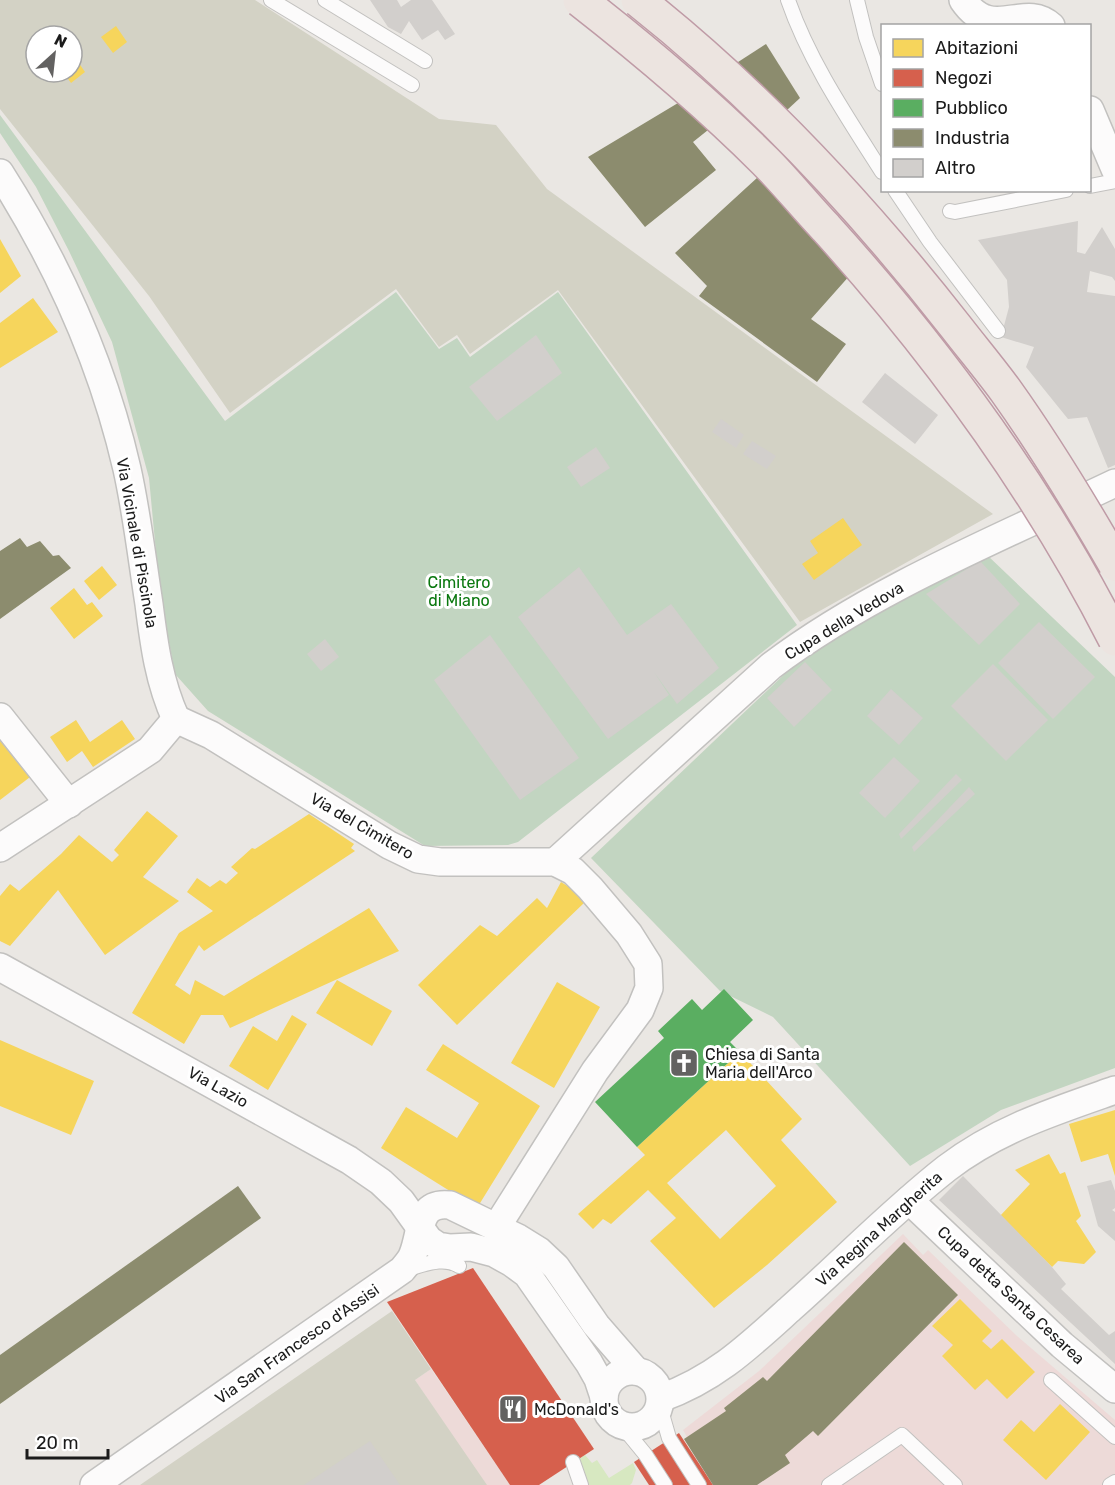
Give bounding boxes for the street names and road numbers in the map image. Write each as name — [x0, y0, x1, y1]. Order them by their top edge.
street label: Via Vicinale di Piscinola — [113, 456, 161, 630]
street label: Cupa della Vedova — [781, 578, 907, 664]
street label: Via del Cimitero — [307, 789, 417, 863]
street label: Via Lazio — [184, 1063, 252, 1111]
street label: Via Regina Margherita — [812, 1167, 946, 1291]
street label: Cupa detta Santa Cesarea — [934, 1222, 1088, 1368]
street label: Via San Francesco d'Assisi — [211, 1280, 383, 1408]

